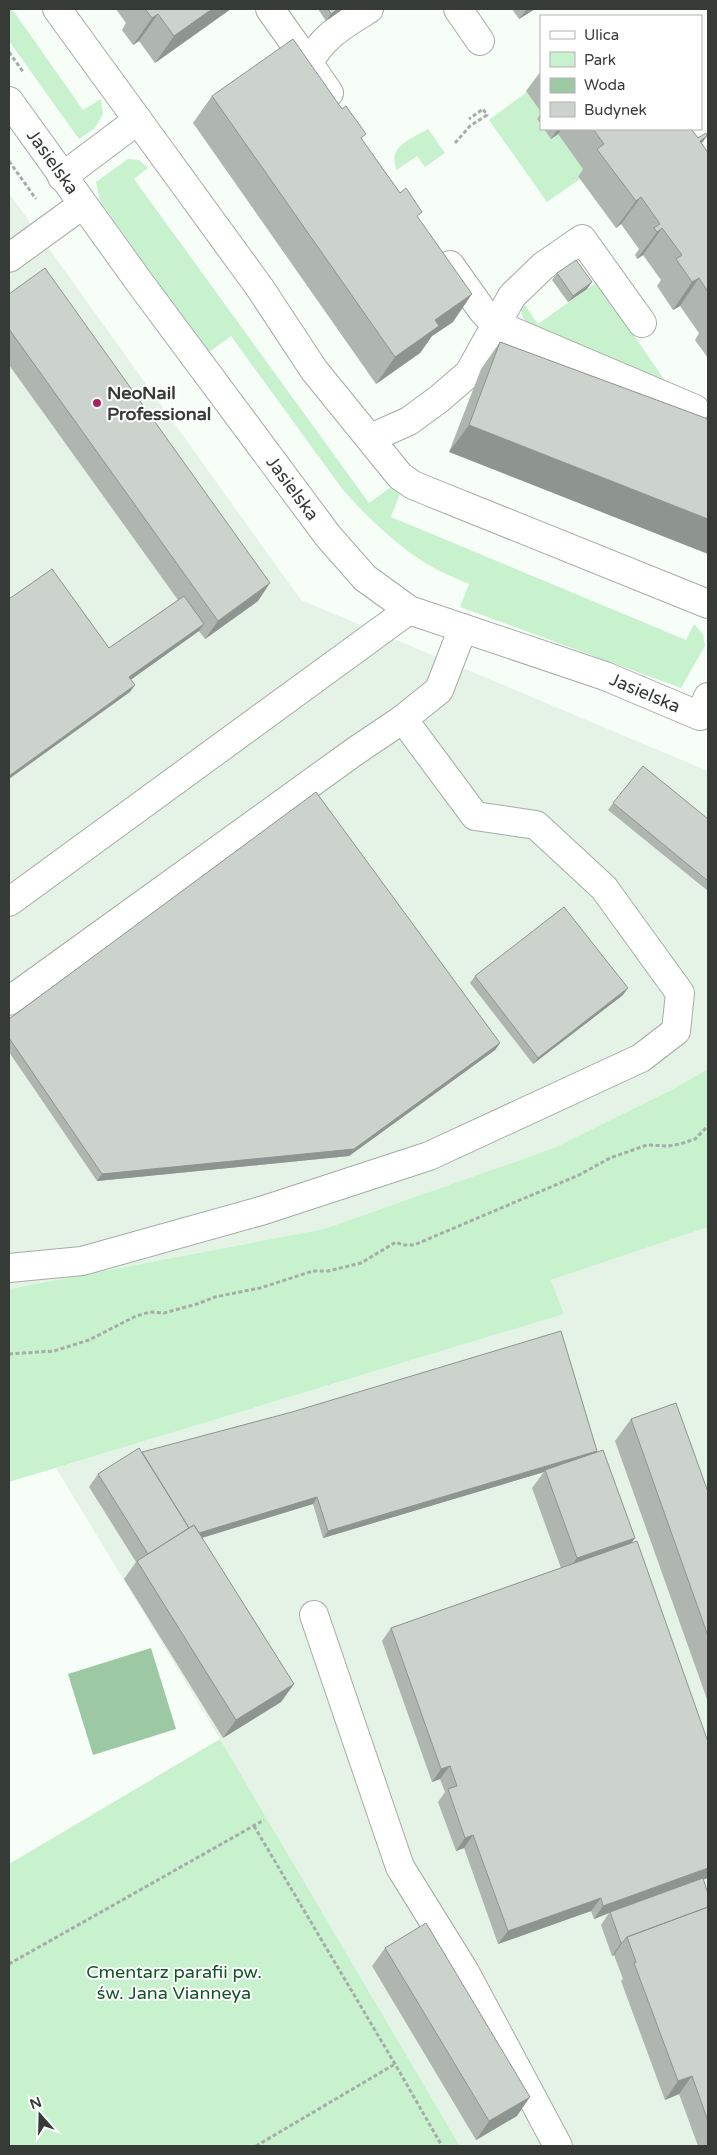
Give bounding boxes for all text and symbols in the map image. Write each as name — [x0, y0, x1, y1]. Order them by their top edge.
legend — [540, 15, 702, 130]
text: Ulica — [584, 26, 619, 44]
text: Park — [584, 51, 616, 69]
text: Woda — [584, 76, 626, 94]
text: Budynek — [584, 101, 647, 119]
street label: Jasielska — [22, 125, 84, 199]
place label: NeoNail Professional — [107, 382, 211, 425]
marker: NeoNail Professional — [91, 397, 103, 409]
street label: Jasielska — [261, 452, 324, 525]
street label: Jasielska — [606, 668, 684, 717]
park label: Cmentarz parafii pw. św. Jana Vianneya — [86, 1961, 262, 2004]
north arrow — [15, 2090, 65, 2140]
text: N — [28, 2093, 44, 2113]

